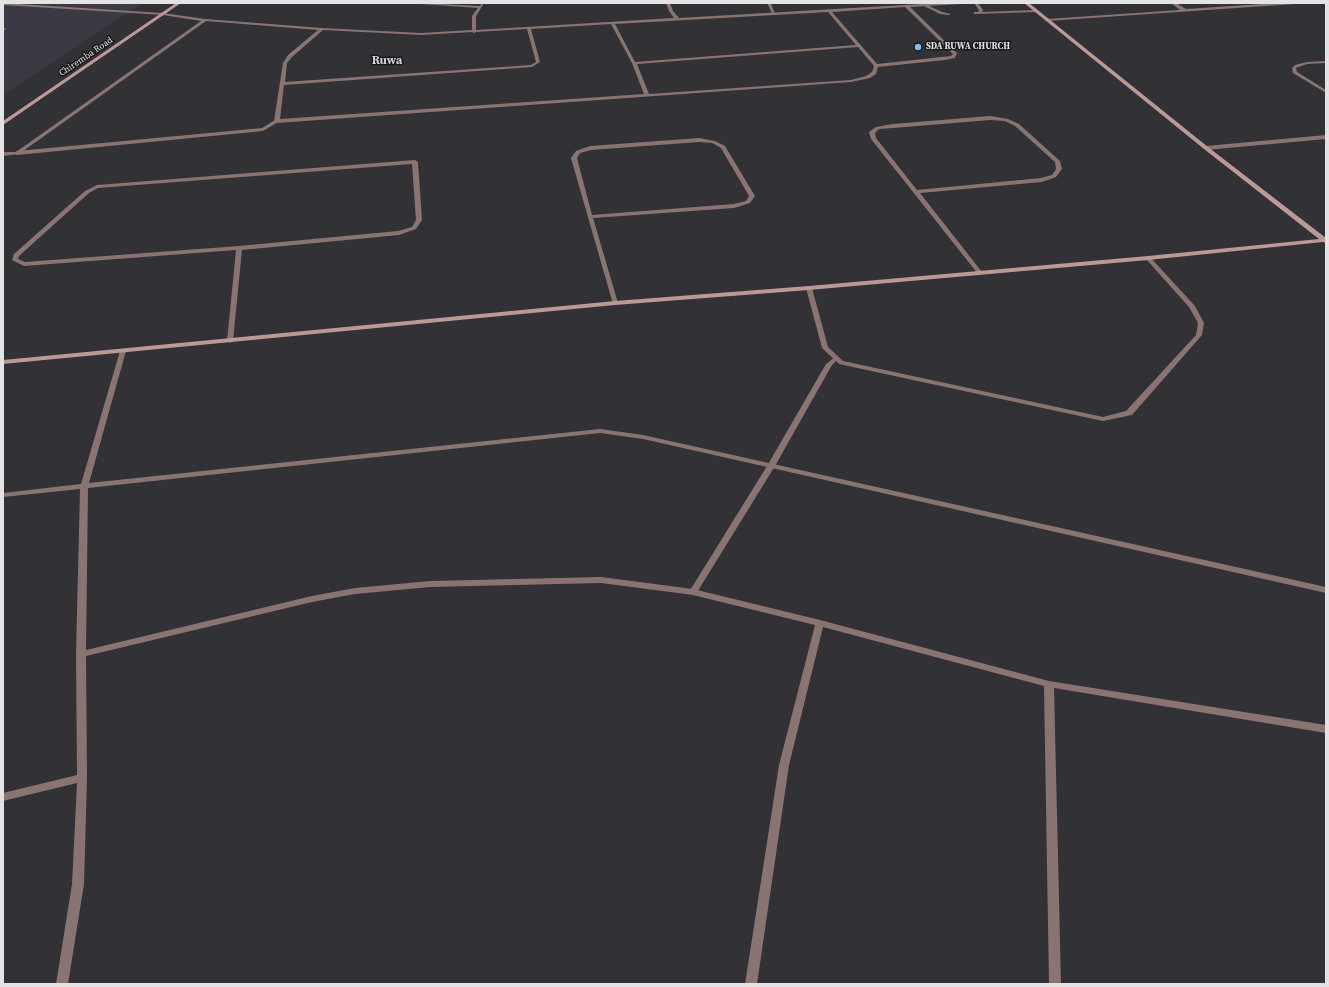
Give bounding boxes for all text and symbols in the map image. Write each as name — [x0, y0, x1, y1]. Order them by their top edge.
street label: Chiremba Road — [57, 35, 115, 79]
marker: SDA RUWA CHURCH — [913, 42, 923, 52]
place label: SDA RUWA CHURCH — [926, 42, 1010, 52]
district label: Ruwa — [372, 54, 402, 68]

